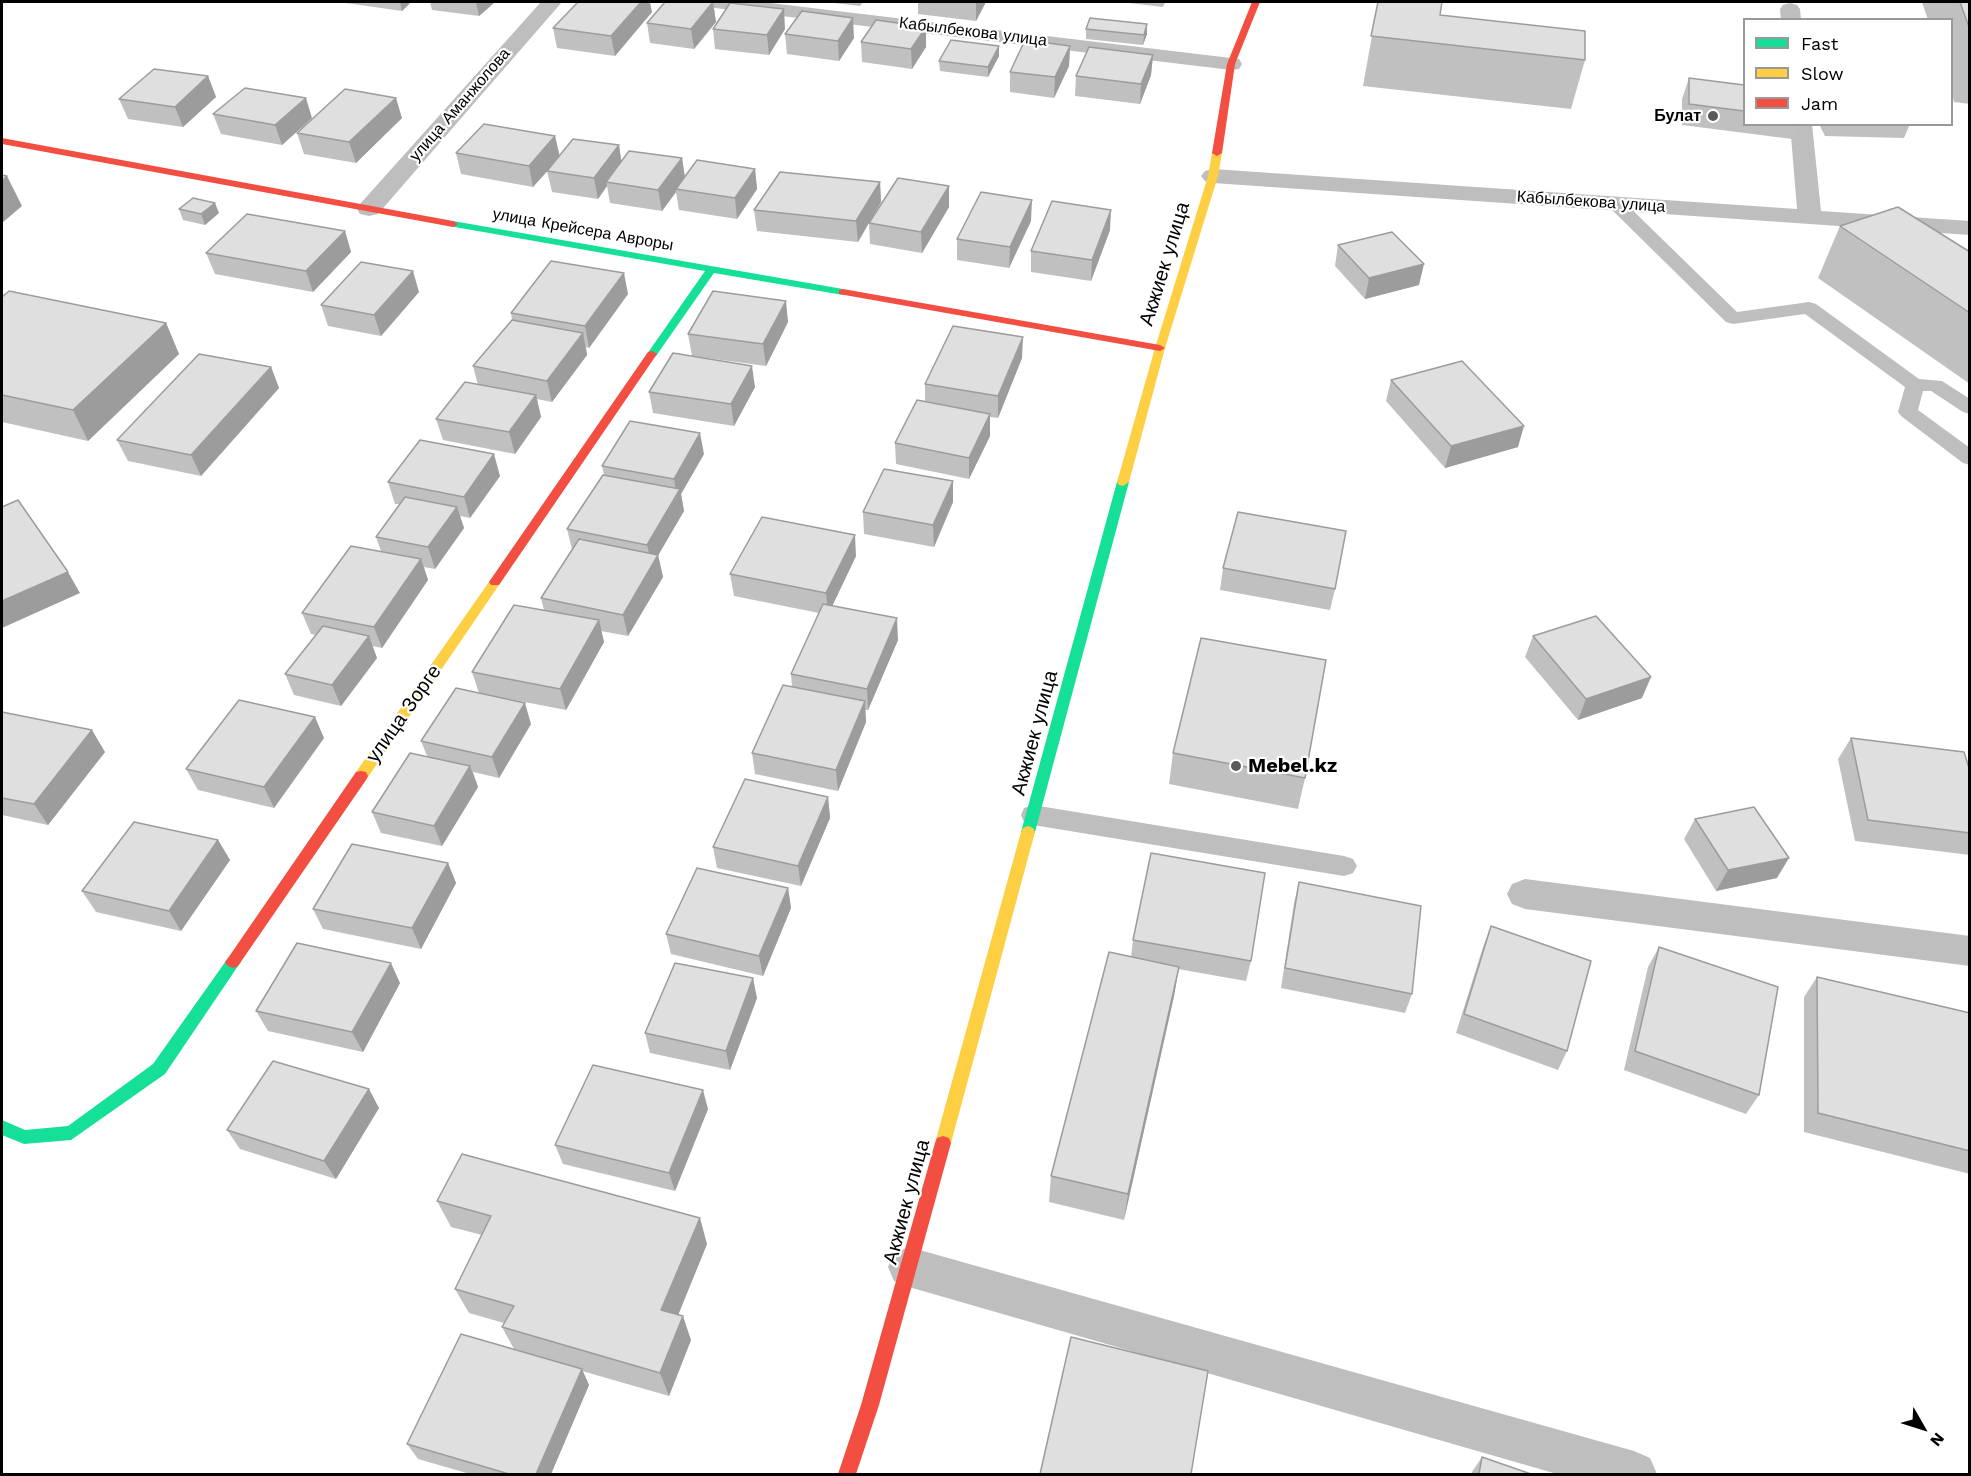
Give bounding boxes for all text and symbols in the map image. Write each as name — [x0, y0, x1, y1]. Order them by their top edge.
street label: Кабылбекова улица — [898, 13, 1048, 51]
legend — [1743, 18, 1953, 126]
text: Fast — [1801, 33, 1838, 54]
street label: улица Аманжолова — [406, 44, 514, 166]
text: Slow — [1801, 63, 1844, 84]
text: Jam — [1801, 93, 1838, 114]
place label: Булат — [1654, 106, 1701, 126]
marker: Булат — [1706, 109, 1720, 123]
street label: Кабылбекова улица — [1516, 187, 1666, 217]
street label: Акжиек улица — [1135, 199, 1195, 329]
street label: улица Крейсера Авроры — [491, 205, 675, 255]
street label: улица Зорге — [361, 660, 447, 768]
street label: Акжиек улица — [1007, 668, 1063, 798]
place label: Mebel.kz — [1248, 754, 1337, 778]
marker: Mebel.kz — [1229, 759, 1243, 773]
street label: Акжиек улица — [879, 1137, 935, 1267]
north arrow — [1893, 1398, 1953, 1458]
text: N — [1926, 1429, 1948, 1450]

